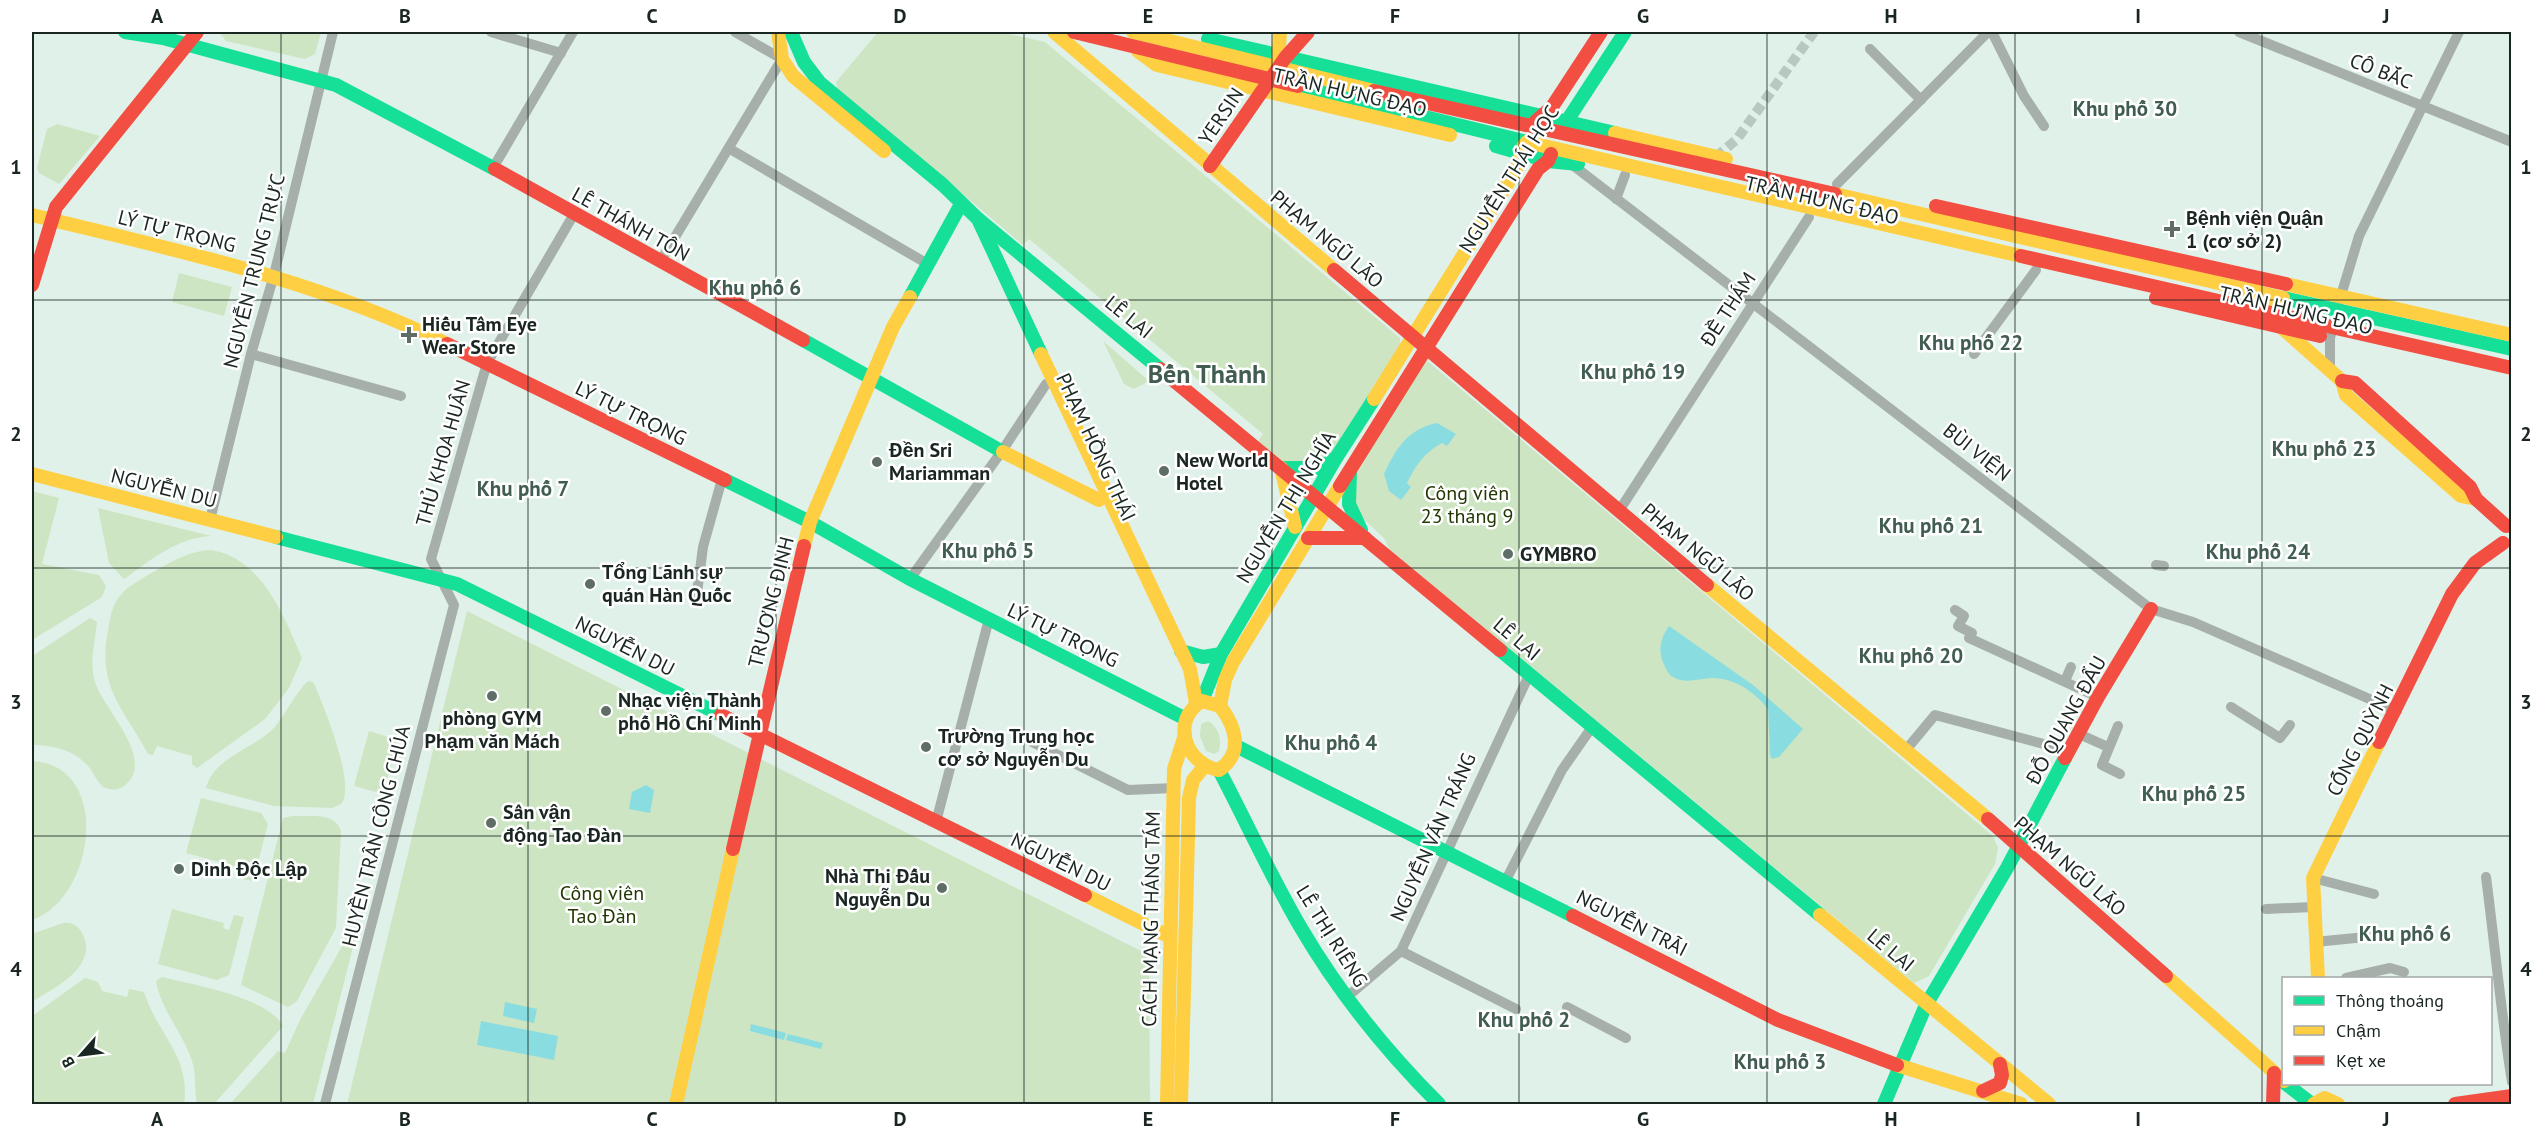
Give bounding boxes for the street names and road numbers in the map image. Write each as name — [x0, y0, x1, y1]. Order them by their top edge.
street label: CÔ BẮC — [2346, 47, 2416, 95]
street label: TRẦN HƯNG ĐẠO — [1271, 62, 1429, 122]
street label: YERSIN — [1192, 82, 1250, 150]
street label: NGUYỄN THÁI HỌC — [1453, 100, 1565, 258]
street label: TRẦN HƯNG ĐẠO — [1743, 170, 1901, 230]
street label: NGUYỄN TRUNG TRỰC — [217, 171, 291, 371]
street label: LÊ THÁNH TÔN — [567, 181, 695, 267]
street label: PHẠM NGŨ LÃO — [1265, 184, 1389, 294]
street label: LÝ TỰ TRỌNG — [115, 204, 239, 258]
street label: ÐỀ THÁM — [1694, 267, 1762, 352]
street label: TRẦN HƯNG ĐẠO — [2217, 280, 2375, 340]
street label: LÊ LAI — [1100, 290, 1158, 344]
street label: PHẠM HỒNG THÁI — [1050, 369, 1142, 525]
street label: LÝ TỰ TRỌNG — [571, 375, 691, 451]
street label: THỦ KHOA HUÂN — [410, 377, 476, 529]
street label: BÙI VIỆN — [1938, 417, 2016, 487]
street label: NGUYỄN THỊ NGHĨA — [1230, 426, 1342, 588]
street label: NGUYỄN DU — [108, 462, 220, 514]
street label: PHẠM NGŨ LÃO — [1636, 497, 1760, 607]
street label: TRƯƠNG ĐỊNH — [742, 534, 800, 670]
street label: LÝ TỰ TRỌNG — [1003, 597, 1123, 673]
street label: NGUYỄN DU — [571, 610, 679, 682]
street label: LÊ LAI — [1488, 612, 1546, 666]
street label: ÐỖ QUANG ÐẨU — [2019, 651, 2112, 790]
street label: CỐNG QUỲNH — [2321, 679, 2399, 801]
street label: HUYỀN TRÂN CÔNG CHÚA — [336, 722, 416, 949]
street label: NGUYỄN VĂN TRÁNG — [1384, 749, 1482, 925]
street label: PHẠM NGŨ LÃO — [2009, 810, 2131, 922]
street label: CÁCH MẠNG THÁNG TÁM — [1136, 811, 1166, 1027]
street label: NGUYỄN DU — [1007, 827, 1115, 897]
street label: LÊ THỊ RIÊNG — [1290, 880, 1374, 992]
street label: NGUYỄN TRÃI — [1572, 884, 1692, 962]
street label: LÊ LAI — [1862, 923, 1920, 977]

